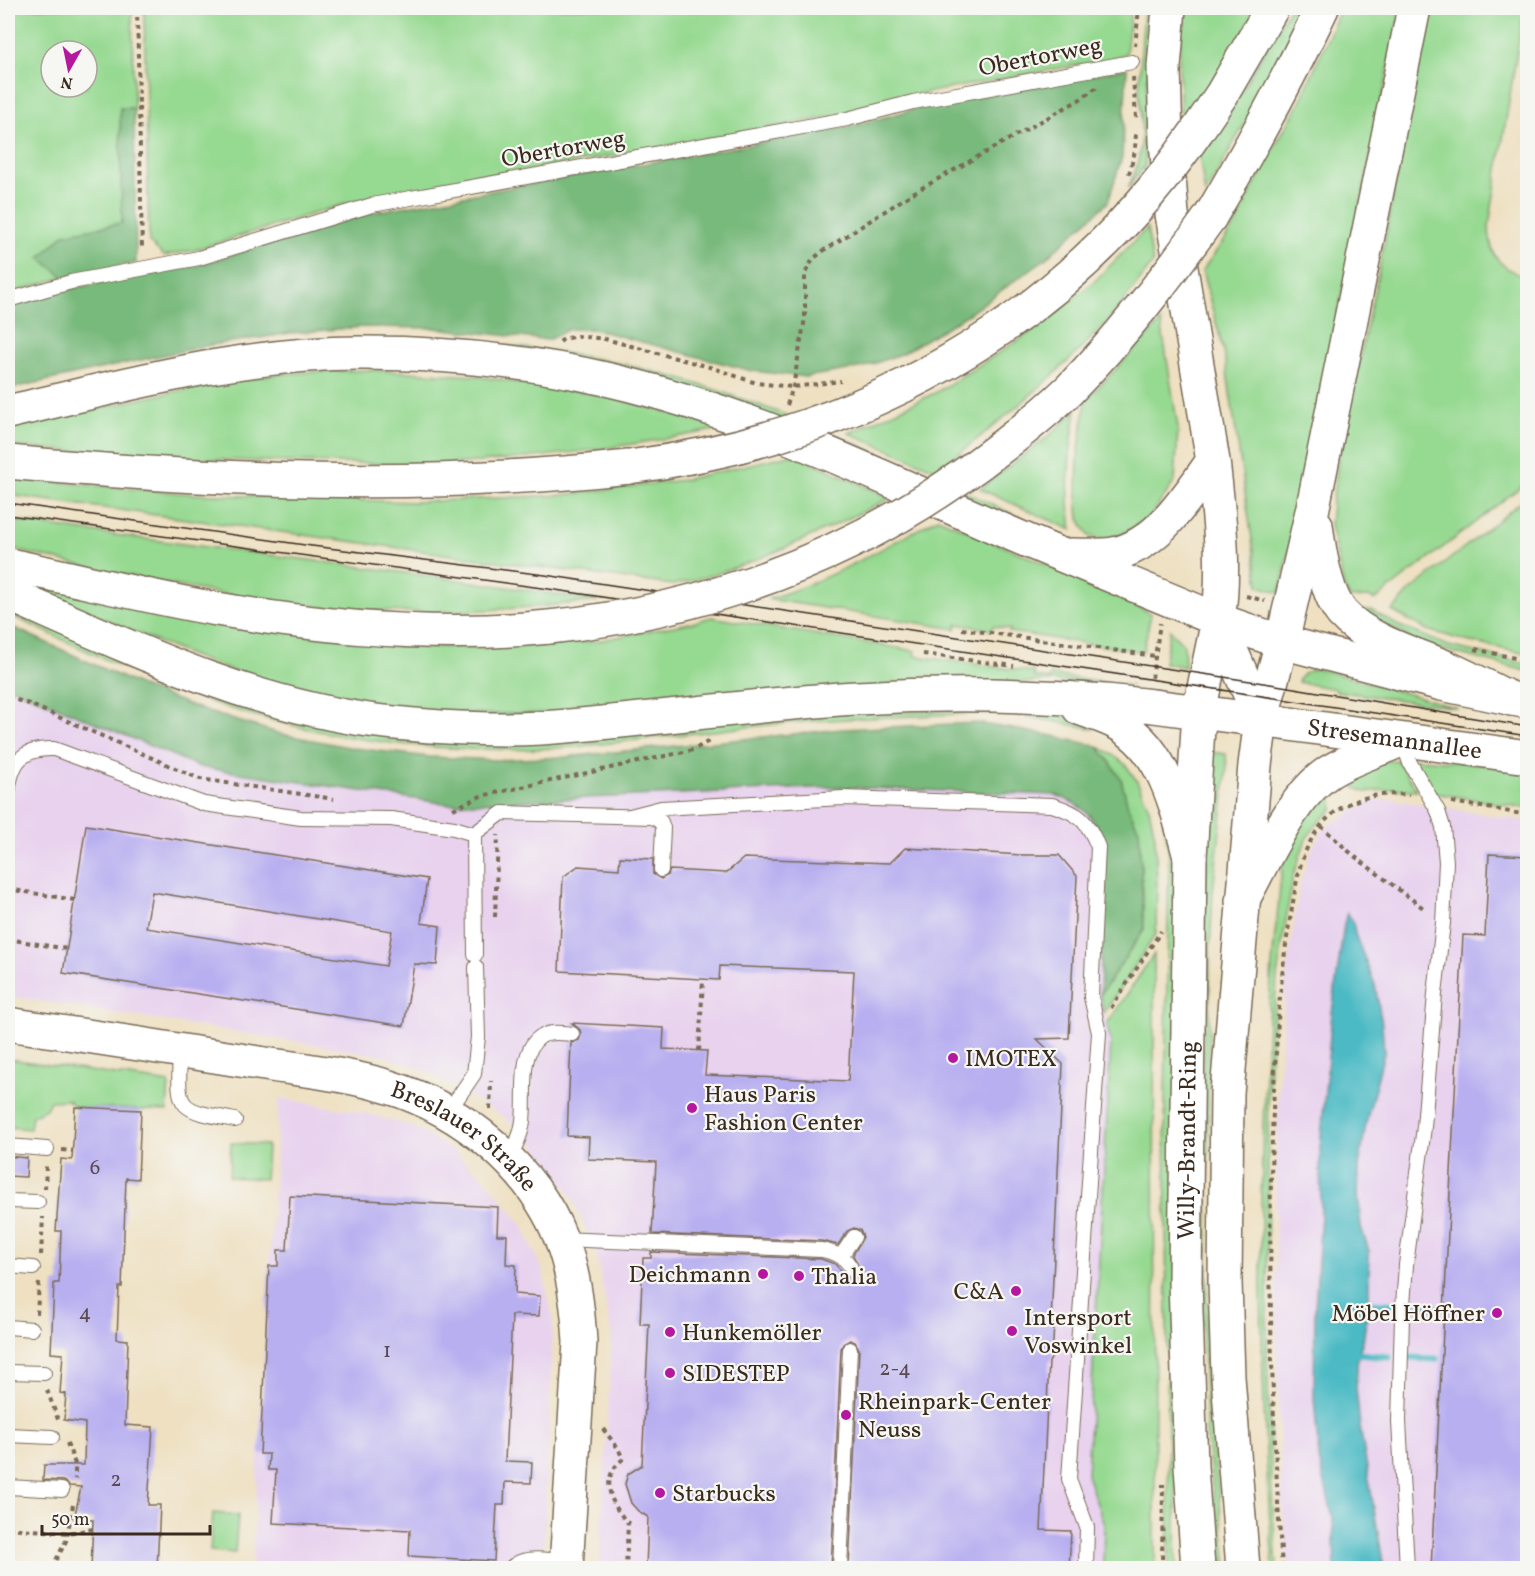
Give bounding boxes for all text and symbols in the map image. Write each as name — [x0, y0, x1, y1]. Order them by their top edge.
street label: Obertorweg — [976, 29, 1105, 87]
north arrow — [39, 39, 99, 99]
text: N — [59, 70, 74, 94]
street label: Obertorweg — [499, 122, 628, 178]
street label: Stresemannallee — [1305, 712, 1484, 769]
street label: Willy-Brandt-Ring — [1170, 1041, 1207, 1240]
place label: IMOTEX — [965, 1043, 1057, 1077]
marker: IMOTEX — [946, 1051, 960, 1065]
street label: Breslauer Straße — [386, 1074, 544, 1199]
place label: Haus Paris Fashion Center — [704, 1079, 863, 1141]
marker: Haus Paris Fashion Center — [685, 1101, 699, 1115]
house number: 6 — [90, 1154, 100, 1183]
place label: Deichmann — [629, 1259, 751, 1293]
place label: Thalia — [811, 1261, 877, 1295]
marker: Deichmann — [756, 1267, 770, 1281]
marker: Thalia — [792, 1269, 806, 1283]
place label: C&A — [954, 1276, 1004, 1310]
marker: C&A — [1009, 1284, 1023, 1298]
place label: Möbel Höffner — [1332, 1298, 1485, 1332]
house number: 4 — [79, 1299, 91, 1328]
place label: Intersport Voswinkel — [1024, 1302, 1132, 1364]
marker: Möbel Höffner — [1490, 1306, 1504, 1320]
place label: Hunkemöller — [682, 1317, 822, 1351]
marker: Intersport Voswinkel — [1005, 1324, 1019, 1338]
marker: Hunkemöller — [663, 1325, 677, 1339]
house number: 1 — [383, 1337, 391, 1366]
house number: 2-4 — [879, 1355, 911, 1384]
place label: SIDESTEP — [682, 1358, 790, 1392]
marker: SIDESTEP — [663, 1366, 677, 1380]
place label: Rheinpark-Center Neuss — [858, 1386, 1051, 1448]
marker: Rheinpark-Center Neuss — [839, 1408, 853, 1422]
house number: 2 — [110, 1466, 122, 1495]
place label: Starbucks — [672, 1478, 776, 1512]
marker: Starbucks — [653, 1486, 667, 1500]
scale bar — [42, 1498, 210, 1536]
text: 50 m — [51, 1508, 90, 1533]

